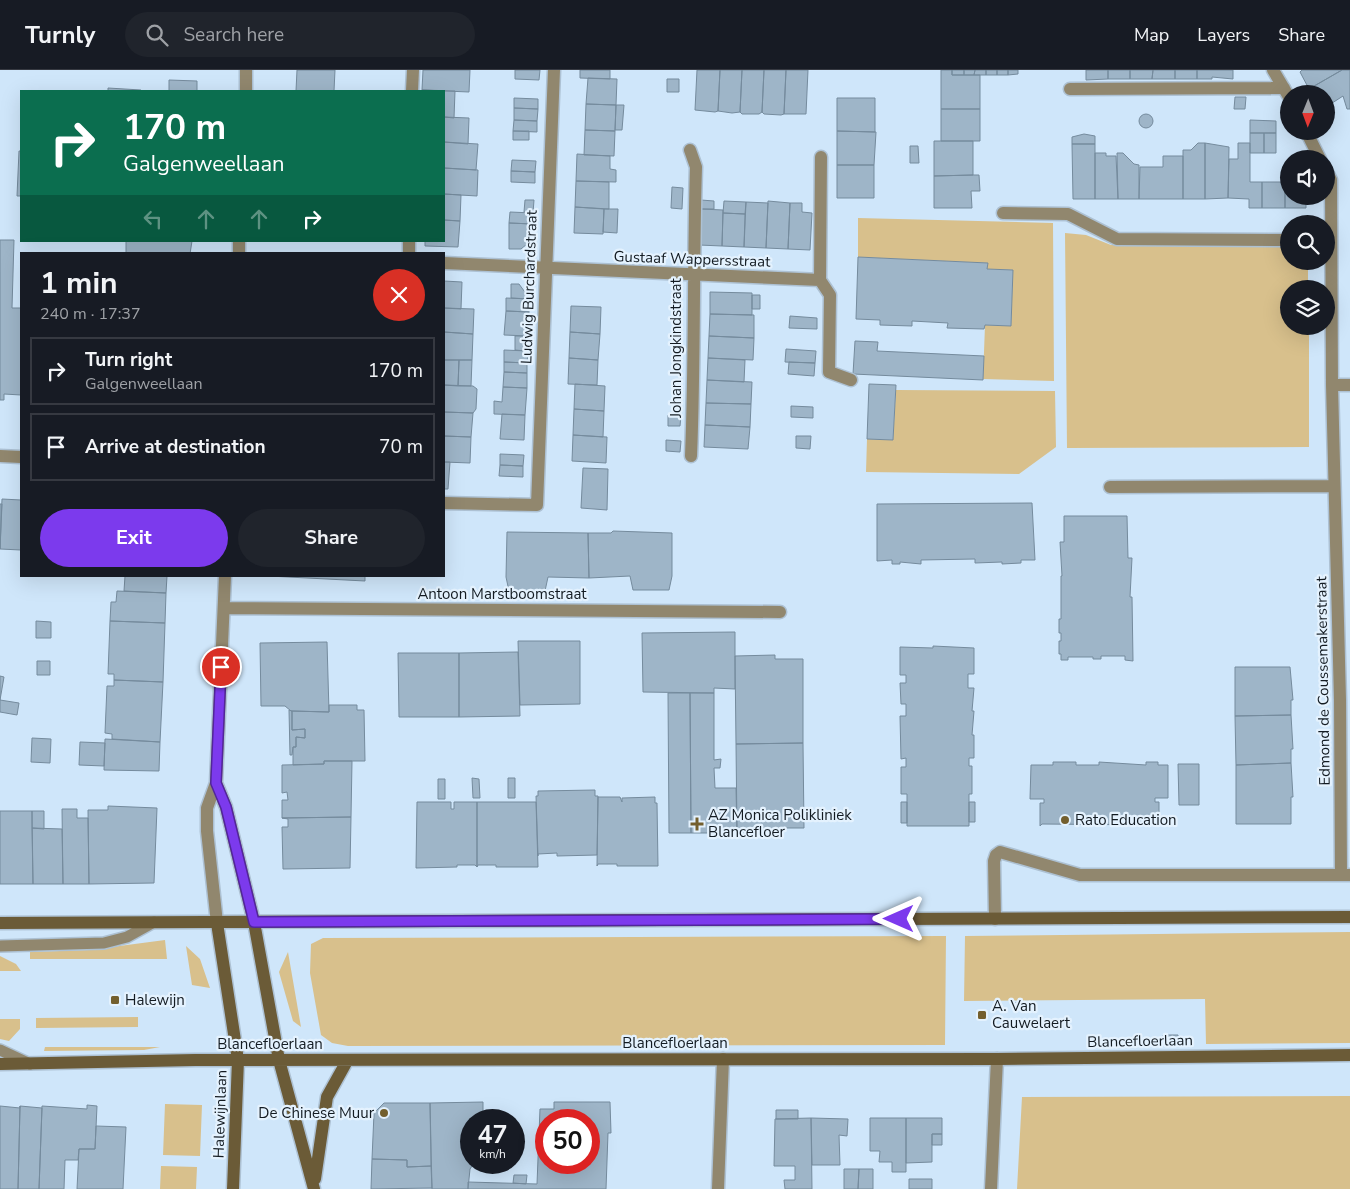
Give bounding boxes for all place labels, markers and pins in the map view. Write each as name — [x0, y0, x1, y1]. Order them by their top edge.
pin — [200, 646, 242, 688]
place label: AZ Monica Polikliniek Blancefloer — [708, 805, 852, 842]
place label: Rato Education — [1075, 810, 1177, 830]
marker: Rato Education — [1059, 814, 1071, 826]
marker: AZ Monica Polikliniek Blancefloer — [690, 817, 704, 831]
place label: Halewijn — [125, 990, 185, 1010]
marker: Halewijn — [109, 994, 121, 1006]
place label: A. Van Cauwelaert — [992, 996, 1071, 1033]
marker: A. Van Cauwelaert — [976, 1009, 988, 1021]
place label: De Chinese Muur — [258, 1103, 375, 1123]
marker: De Chinese Muur — [378, 1107, 390, 1119]

